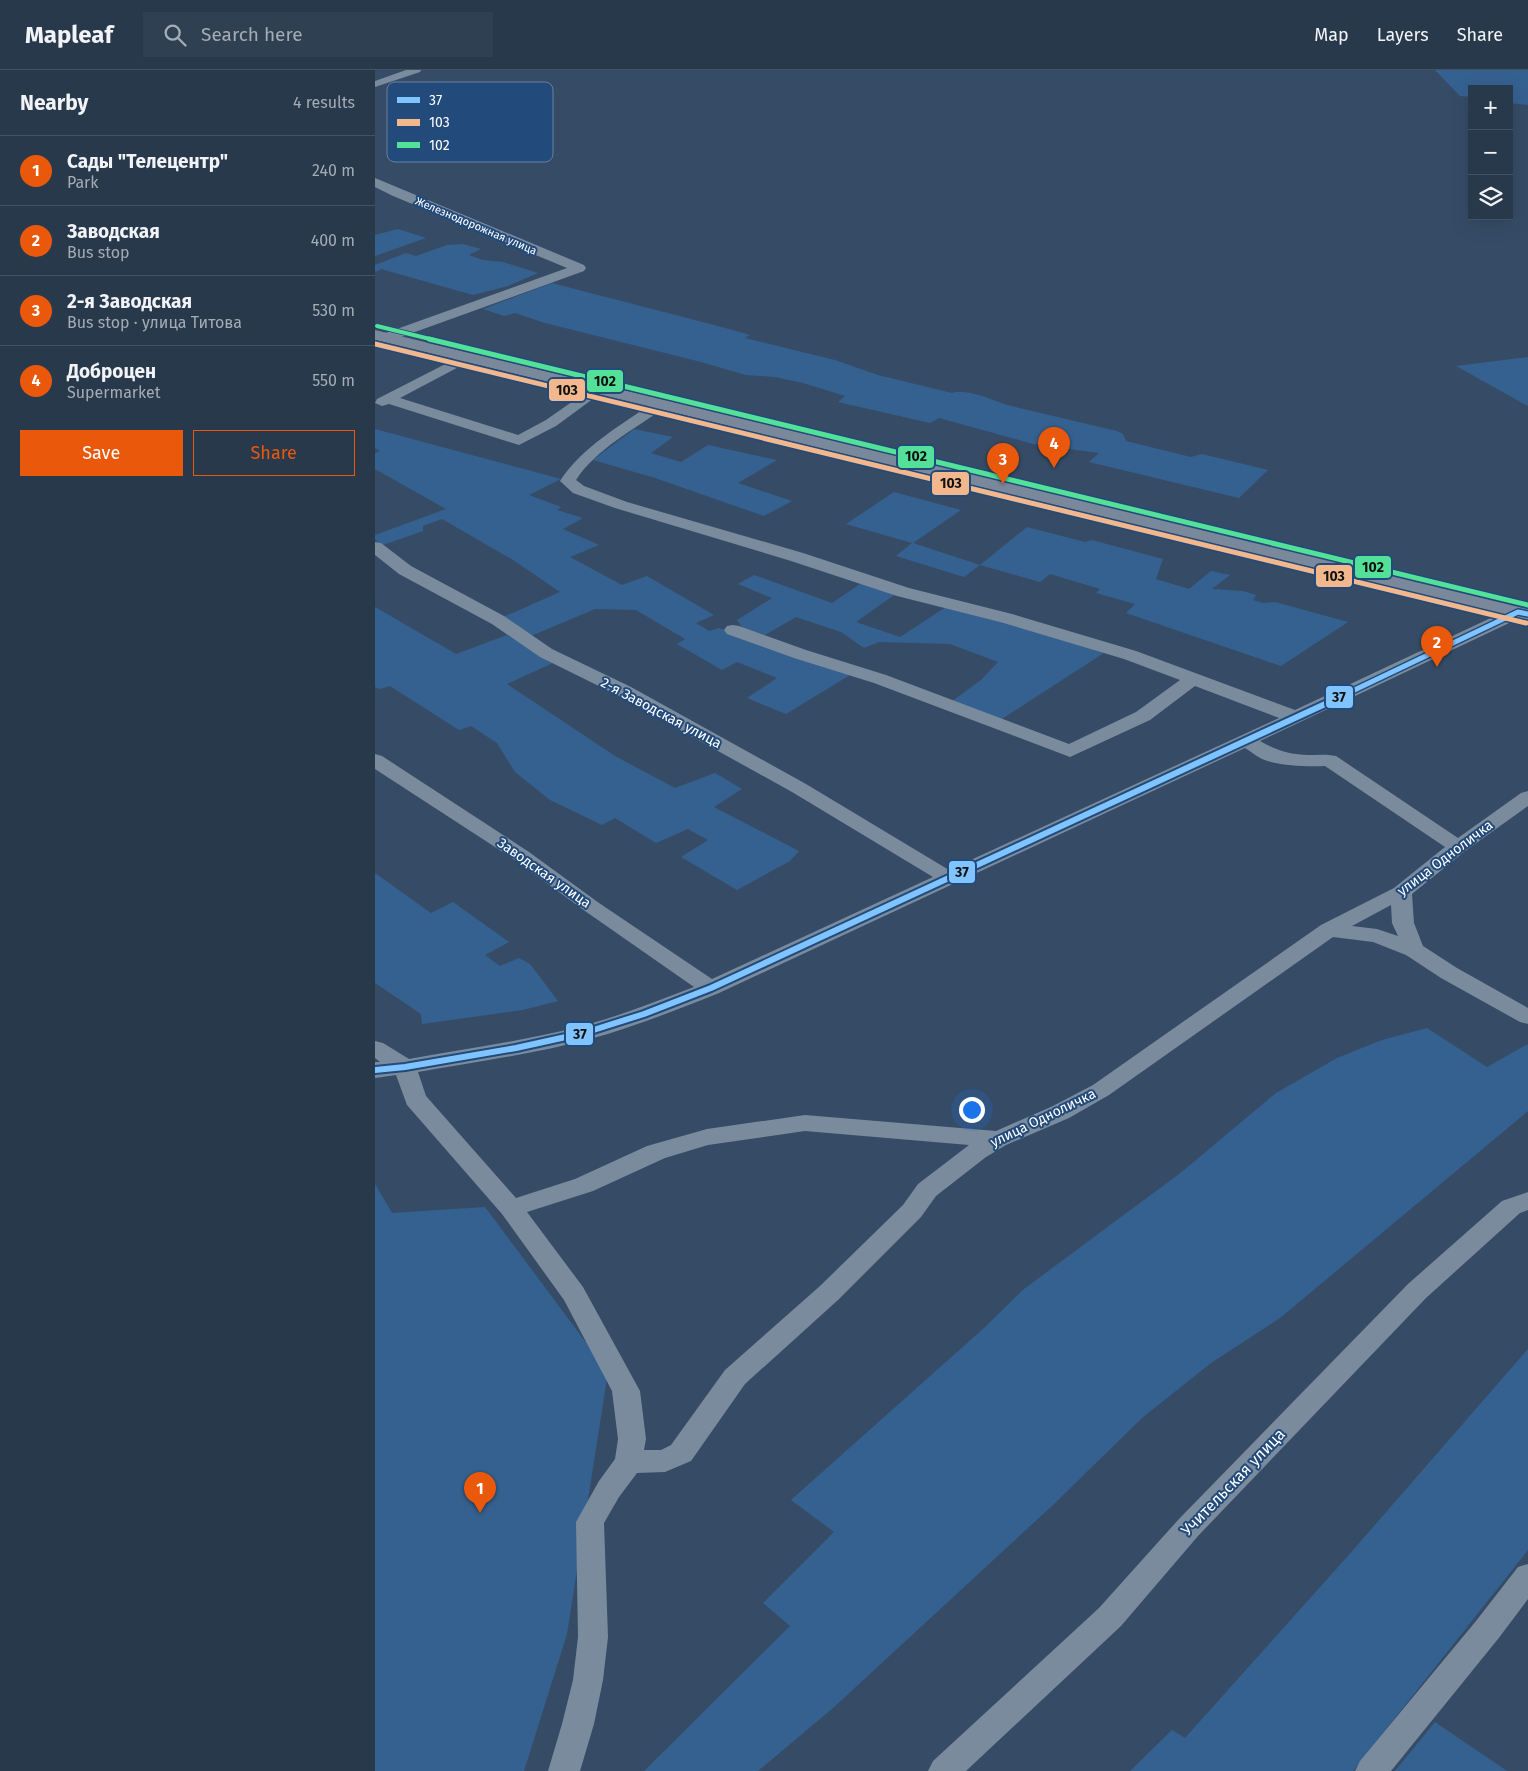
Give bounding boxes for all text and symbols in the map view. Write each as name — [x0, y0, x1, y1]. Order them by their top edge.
search box — [143, 12, 493, 57]
text: Mapleaf — [25, 21, 113, 49]
icon: search — [161, 21, 189, 49]
text: Search here — [201, 23, 303, 46]
text: Map — [1314, 24, 1349, 46]
text: Layers — [1377, 24, 1429, 46]
text: Share — [1457, 24, 1503, 46]
legend — [387, 82, 553, 162]
map controls — [1468, 85, 1513, 220]
button: + — [1468, 85, 1513, 130]
text: Nearby — [20, 90, 88, 116]
text: 37 — [429, 92, 442, 109]
text: 4 results — [293, 93, 355, 112]
text: 103 — [429, 114, 450, 131]
button: − — [1468, 130, 1513, 175]
text: 102 — [429, 137, 450, 154]
text: Сады "Телецентр" — [67, 150, 228, 173]
text: 1 — [32, 161, 40, 180]
text: 240 m — [312, 161, 355, 180]
text: Park — [67, 173, 99, 192]
button: layers — [1468, 175, 1513, 220]
street label: Железнодорожная улица — [413, 195, 539, 258]
text: Заводская — [67, 220, 160, 243]
text: 2 — [32, 231, 40, 250]
text: 400 m — [311, 231, 355, 250]
text: Bus stop — [67, 243, 130, 262]
text: 2-я Заводская — [67, 290, 192, 313]
text: 3 — [32, 301, 40, 320]
text: 530 m — [312, 301, 355, 320]
text: Bus stop · улица Титова — [67, 313, 242, 332]
text: Доброцен — [67, 360, 156, 383]
line badge: 102 — [586, 369, 624, 393]
text: 4 — [31, 371, 41, 390]
text: 550 m — [312, 371, 355, 390]
text: 102 — [594, 373, 616, 390]
line badge: 103 — [548, 378, 586, 402]
text: 103 — [556, 382, 578, 399]
text: Supermarket — [67, 383, 161, 402]
pin: 4 — [1038, 427, 1070, 468]
button: Save — [20, 430, 183, 476]
button: Share — [193, 430, 355, 476]
pin: 3 — [987, 443, 1019, 484]
line badge: 102 — [897, 445, 935, 469]
text: 102 — [905, 448, 927, 465]
line badge: 103 — [931, 471, 970, 496]
text: 103 — [940, 475, 962, 492]
line badge: 102 — [1354, 555, 1392, 579]
text: 102 — [1362, 559, 1384, 576]
line badge: 103 — [1315, 564, 1353, 588]
text: 103 — [1323, 568, 1345, 585]
pin: 2 — [1421, 626, 1453, 667]
street label: 2-я Заводская улица — [598, 674, 724, 752]
line badge: 37 — [1325, 685, 1354, 709]
text: 37 — [1331, 689, 1346, 706]
street label: улица Одноличка — [1394, 817, 1496, 899]
street label: Заводская улица — [494, 834, 594, 912]
line badge: 37 — [948, 860, 976, 884]
text: 37 — [954, 864, 969, 881]
line badge: 37 — [565, 1022, 594, 1046]
text: 37 — [572, 1026, 587, 1043]
street label: улица Одноличка — [987, 1085, 1099, 1151]
your location — [959, 1097, 985, 1123]
street label: Учительская улица — [1177, 1425, 1289, 1539]
pin: 1 — [464, 1472, 496, 1513]

